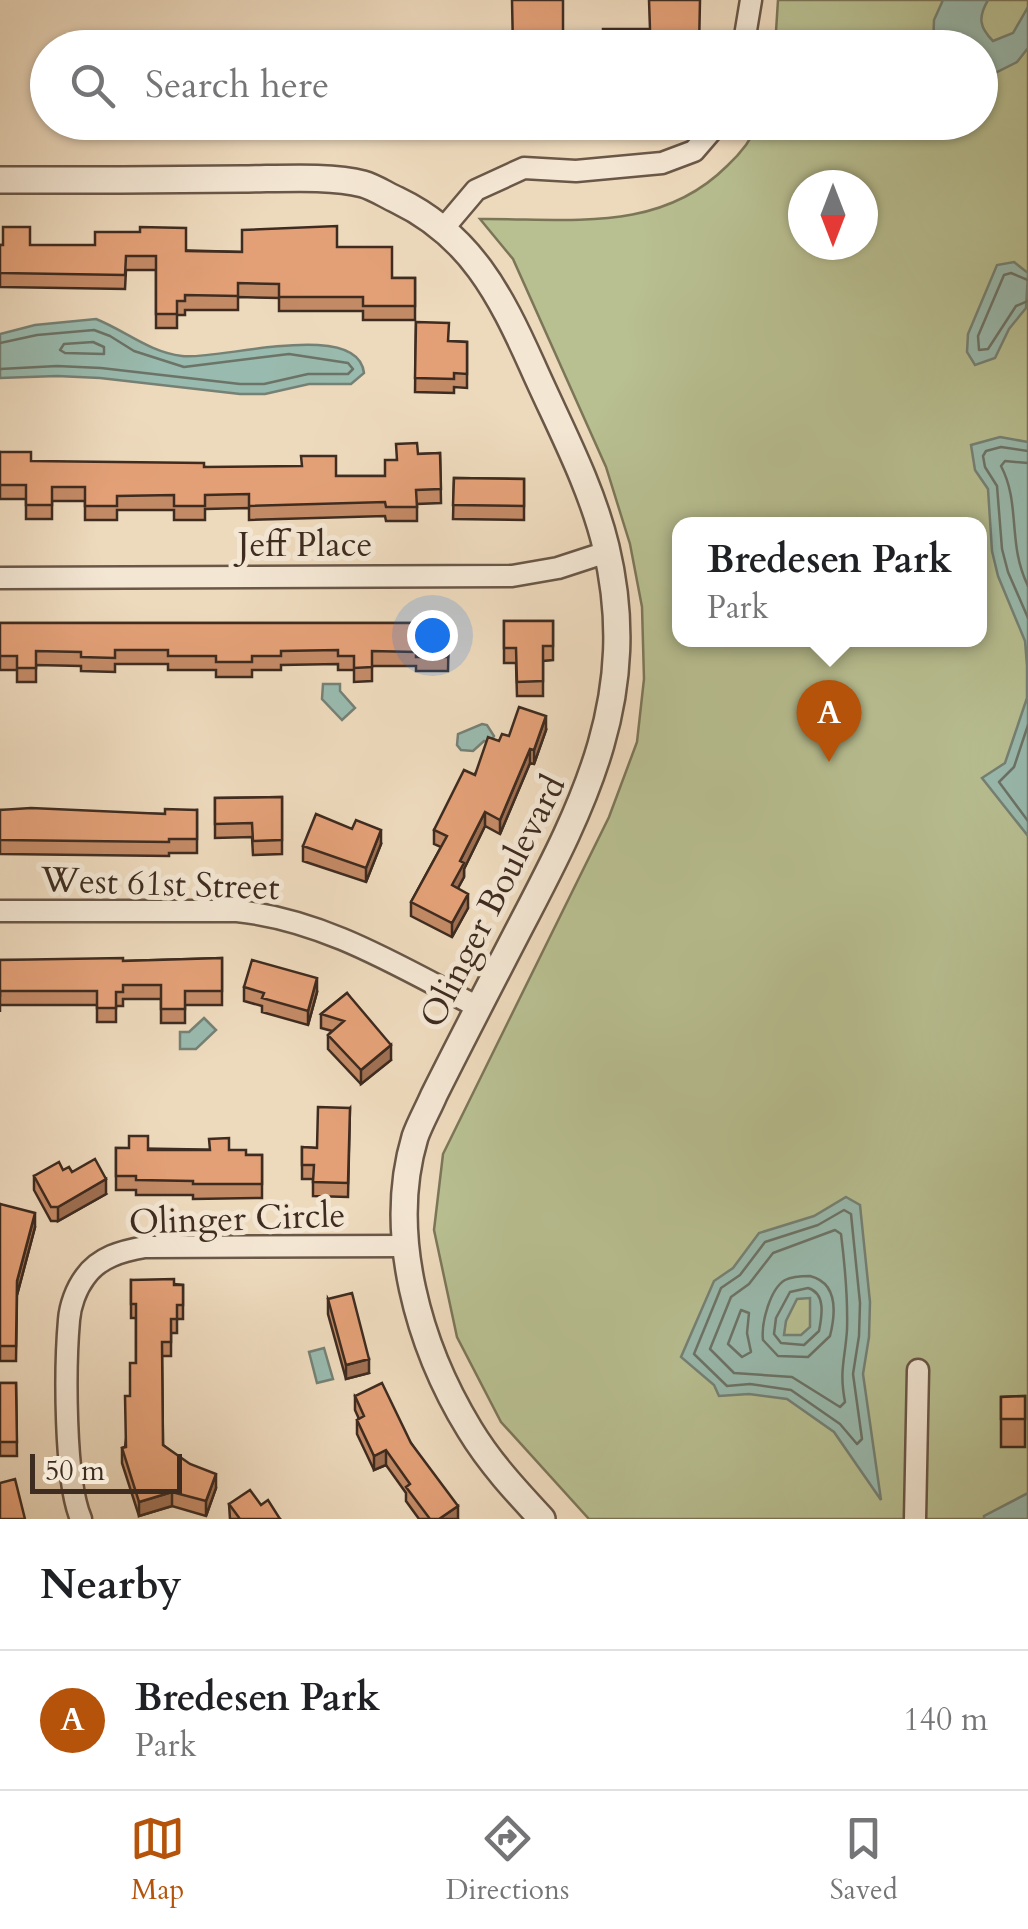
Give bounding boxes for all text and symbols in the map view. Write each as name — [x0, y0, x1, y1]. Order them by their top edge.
search box — [30, 30, 998, 140]
icon: search — [65, 58, 120, 113]
text: Search here — [145, 59, 329, 111]
north arrow — [788, 170, 878, 260]
popup — [672, 517, 987, 647]
street label: Jeff Place — [233, 521, 372, 569]
text: Bredesen Park — [707, 534, 952, 586]
text: Park — [707, 586, 769, 630]
your location — [407, 610, 458, 661]
pin: A — [796, 680, 862, 762]
street label: Olinger Boulevard — [409, 767, 577, 1036]
street label: West 61st Street — [39, 856, 280, 912]
street label: Olinger Circle — [128, 1191, 346, 1247]
scale bar — [30, 1449, 182, 1494]
text: 50 m — [45, 1452, 105, 1490]
text: Nearby — [40, 1556, 182, 1613]
text: Bredesen Park — [135, 1672, 380, 1724]
text: A — [60, 1698, 85, 1742]
text: 140 m — [903, 1698, 988, 1742]
text: Park — [135, 1724, 197, 1768]
tab: Map — [130, 1811, 185, 1909]
tab: Directions — [446, 1811, 569, 1909]
tab: Saved — [830, 1811, 898, 1909]

